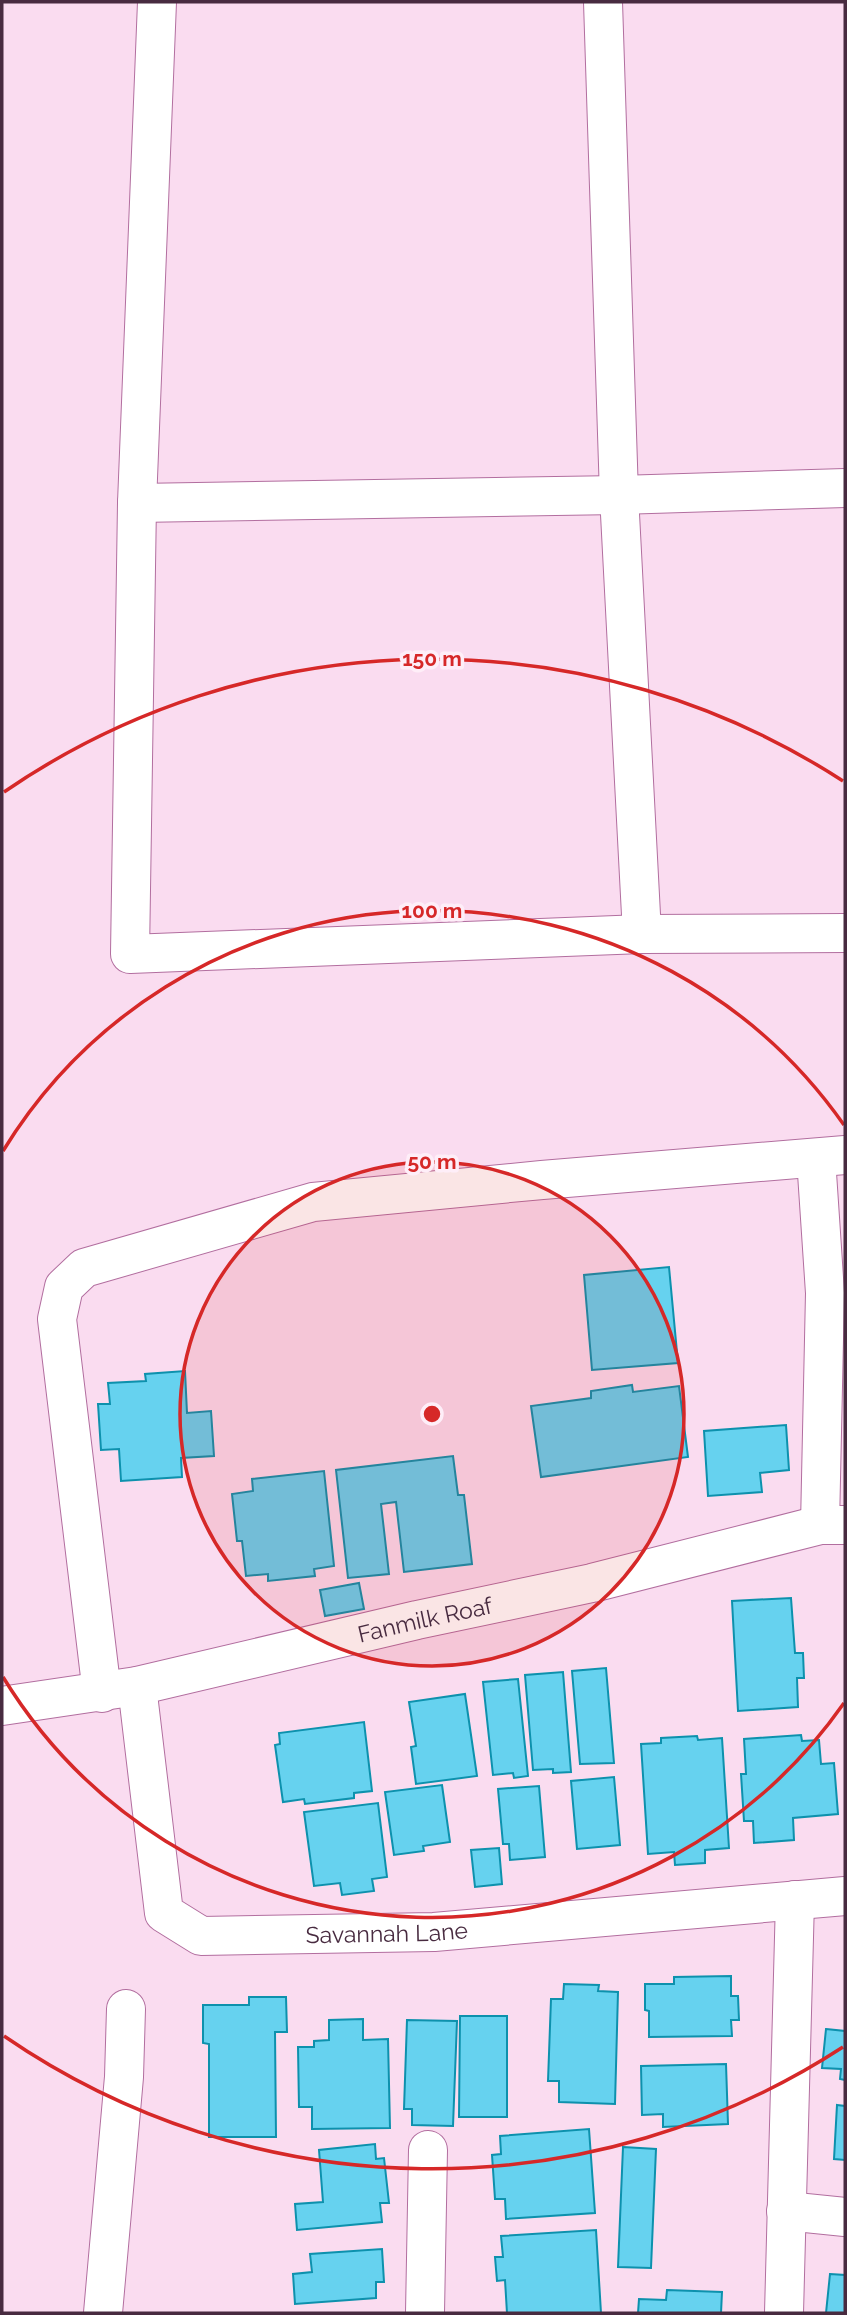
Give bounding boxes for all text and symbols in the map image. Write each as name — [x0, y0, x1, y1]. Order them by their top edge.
text: 150 m — [402, 646, 462, 671]
text: 100 m — [402, 898, 462, 923]
text: 50 m — [407, 1149, 457, 1174]
centre of rings — [420, 1402, 444, 1426]
street label: Fanmilk Roaf — [355, 1591, 496, 1647]
street label: Savannah Lane — [305, 1916, 469, 1948]

